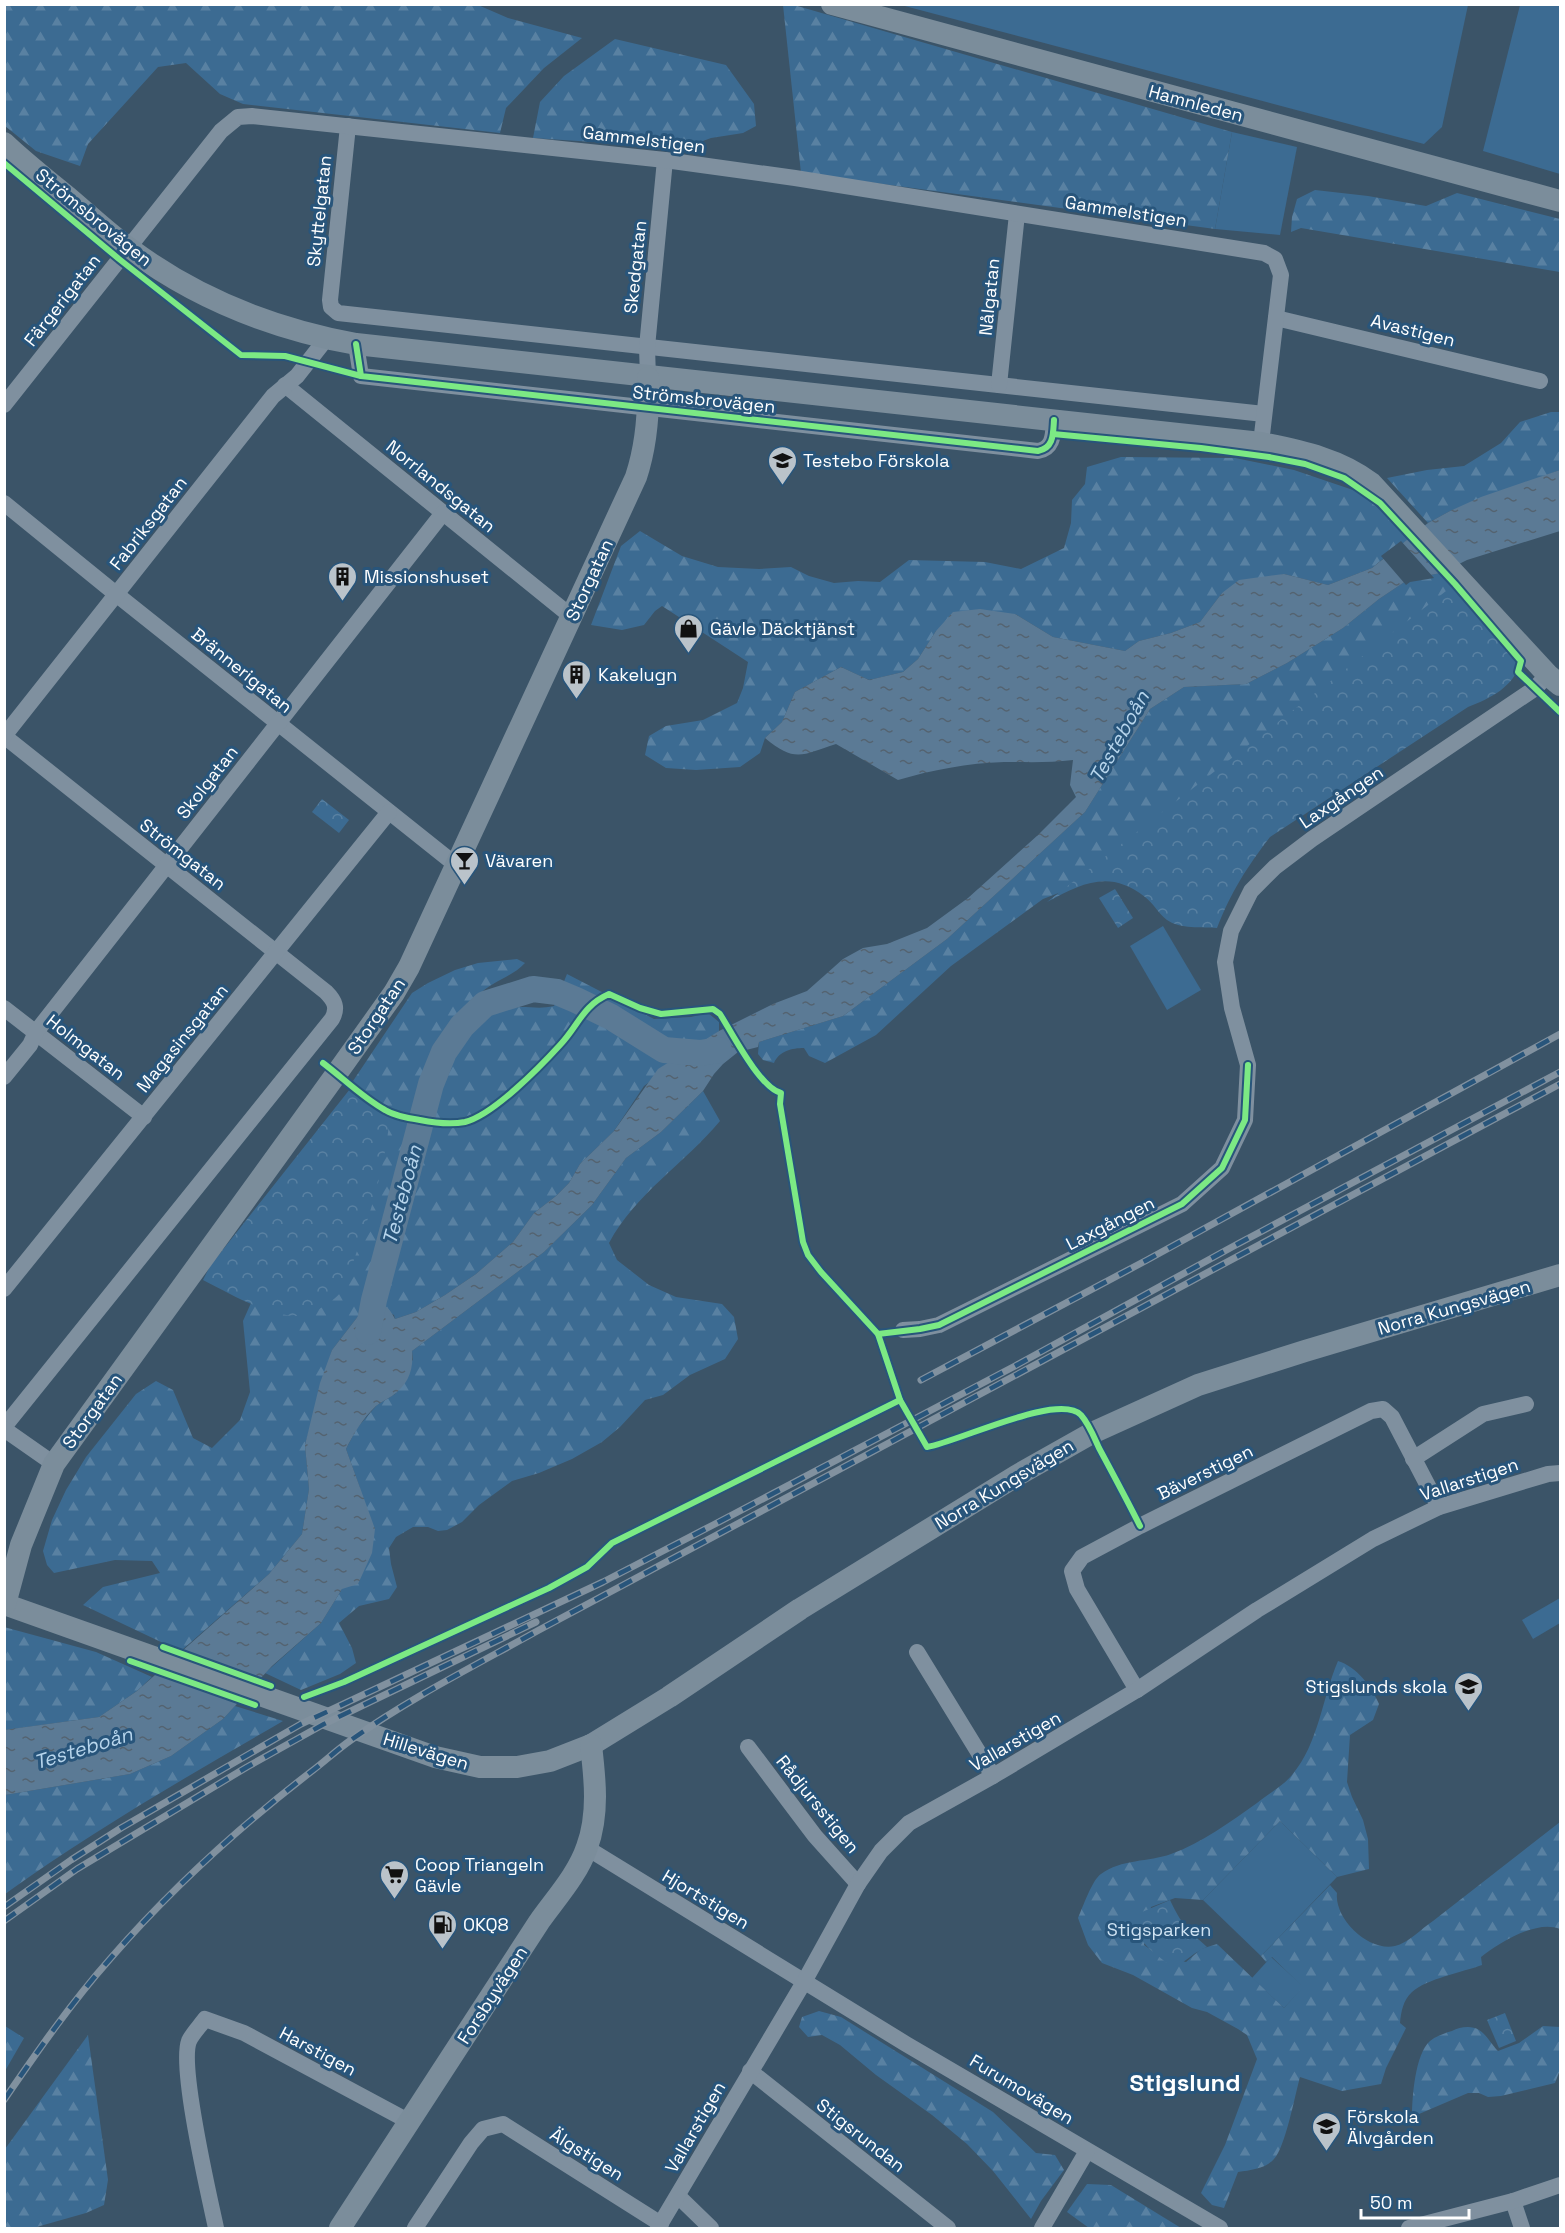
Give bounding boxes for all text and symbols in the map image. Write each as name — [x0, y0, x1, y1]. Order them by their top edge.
street label: Hamnleden — [1146, 79, 1246, 127]
street label: Gammelstigen — [581, 120, 707, 158]
street label: Skyttelgatan — [302, 154, 336, 268]
street label: Strömsbrovägen — [31, 163, 157, 271]
street label: Gammelstigen — [1063, 190, 1189, 232]
street label: Skedgatan — [619, 219, 651, 315]
street label: Färgerigatan — [19, 249, 105, 351]
street label: Nålgatan — [974, 257, 1004, 337]
street label: Avastigen — [1369, 308, 1457, 352]
street label: Strömsbrovägen — [631, 380, 777, 418]
street label: Norrlandsgatan — [382, 435, 500, 537]
school or university icon: Testebo Förskola — [766, 444, 798, 486]
place label: Testebo Förskola — [803, 449, 950, 472]
street label: Fabriksgatan — [104, 472, 192, 574]
street label: Storgatan — [560, 535, 618, 625]
building icon: Missionshuset — [327, 560, 359, 602]
place label: Missionshuset — [364, 565, 489, 588]
shop icon: Gävle Däcktjänst — [673, 612, 705, 654]
place label: Gävle Däcktjänst — [710, 617, 855, 640]
street label: Brännerigatan — [187, 622, 297, 718]
building icon: Kakelugn — [561, 658, 593, 700]
place label: Kakelugn — [598, 663, 677, 686]
water label: Testeboån — [1083, 686, 1155, 788]
street label: Skolgatan — [171, 741, 243, 823]
street label: Laxgången — [1295, 760, 1387, 834]
street label: Strömgatan — [135, 813, 231, 895]
bar icon: Vävaren — [448, 844, 480, 886]
place label: Vävaren — [485, 849, 553, 872]
street label: Storgatan — [342, 973, 410, 1059]
street label: Magasinsgatan — [131, 979, 233, 1097]
street label: Holmgatan — [42, 1009, 130, 1085]
water label: Testeboån — [376, 1142, 428, 1247]
street label: Laxgången — [1062, 1191, 1158, 1255]
street label: Norra Kungsvägen — [1375, 1274, 1533, 1340]
street label: Storgatan — [57, 1369, 127, 1453]
street label: Norra Kungsvägen — [931, 1434, 1077, 1534]
street label: Bäverstigen — [1153, 1439, 1257, 1505]
street label: Vallarstigen — [1417, 1452, 1521, 1506]
school or university icon: Stigslunds skola — [1452, 1670, 1484, 1712]
place label: Stigslunds skola — [1305, 1675, 1447, 1698]
street label: Vallarstigen — [965, 1706, 1065, 1776]
water label: Testeboån — [31, 1721, 136, 1775]
street label: Hillevägen — [381, 1727, 471, 1775]
street label: Rådjursstigen — [771, 1750, 865, 1858]
place label: Coop Triangeln Gävle — [415, 1853, 544, 1897]
supermarket icon: Coop Triangeln Gävle — [378, 1858, 410, 1900]
street label: Hjortstigen — [658, 1864, 754, 1934]
fuel station icon: OKQ8 — [426, 1908, 458, 1950]
place label: OKQ8 — [463, 1913, 509, 1936]
park label: Stigsparken — [1107, 1918, 1211, 1941]
street label: Forsbyvägen — [452, 1942, 532, 2048]
street label: Harstigen — [276, 2021, 360, 2081]
street label: Furumovägen — [966, 2049, 1078, 2129]
district label: Stigslund — [1129, 2067, 1241, 2098]
street label: Vallarstigen — [660, 2077, 730, 2177]
street label: Stigsrundan — [812, 2093, 910, 2177]
place label: Förskola Älvgården — [1347, 2105, 1434, 2149]
school or university icon: Förskola Älvgården — [1310, 2110, 1342, 2152]
street label: Älgstigen — [546, 2122, 628, 2186]
scale bar — [1361, 2182, 1469, 2220]
text: 50 m — [1370, 2191, 1412, 2214]

